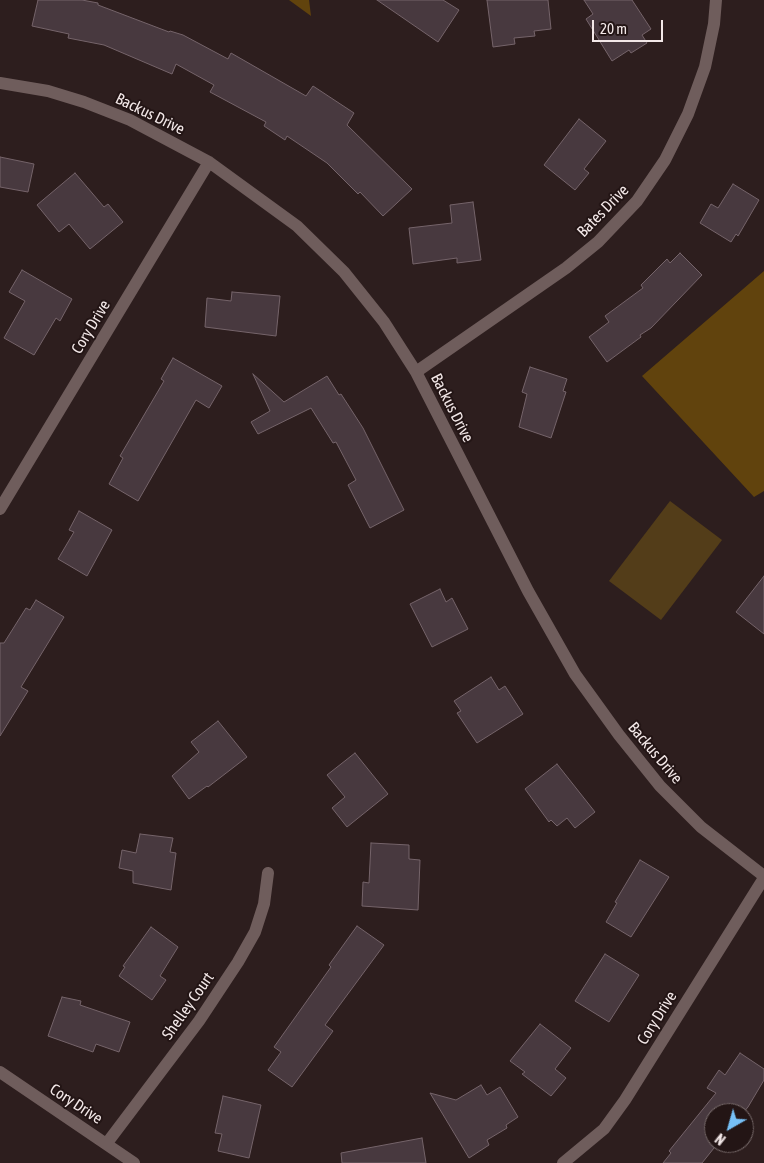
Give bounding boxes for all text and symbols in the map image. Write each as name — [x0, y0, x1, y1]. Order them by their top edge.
scale bar — [594, 10, 665, 42]
text: 20 m — [600, 20, 627, 37]
street label: Backus Drive — [112, 89, 188, 139]
street label: Bates Drive — [573, 181, 633, 241]
street label: Cory Drive — [68, 297, 114, 357]
street label: Backus Drive — [427, 370, 477, 446]
street label: Backus Drive — [624, 718, 686, 788]
street label: Shelley Court — [158, 969, 218, 1043]
street label: Cory Drive — [633, 988, 681, 1048]
street label: Cory Drive — [46, 1080, 106, 1128]
north arrow — [704, 1103, 754, 1153]
text: N — [712, 1130, 729, 1148]

